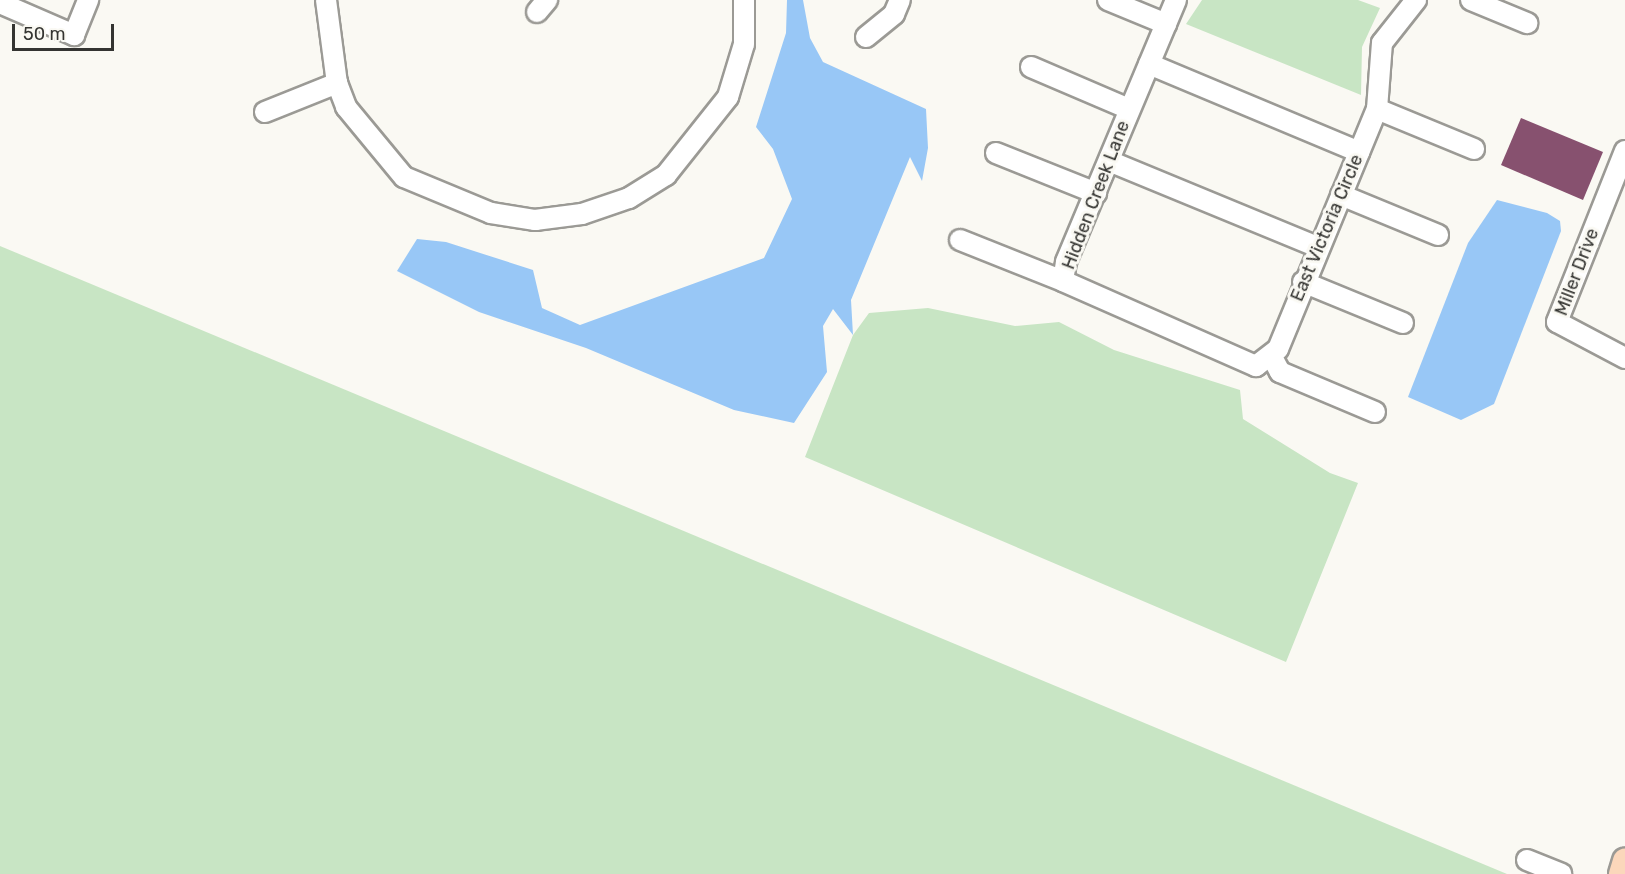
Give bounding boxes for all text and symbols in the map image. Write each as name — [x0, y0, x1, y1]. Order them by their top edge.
scale bar — [15, 12, 117, 50]
text: 50 m — [23, 23, 66, 45]
street label: Hidden Creek Lane — [1058, 118, 1134, 272]
street label: East Victoria Circle — [1286, 151, 1368, 305]
street label: Miller Drive — [1550, 225, 1604, 319]

